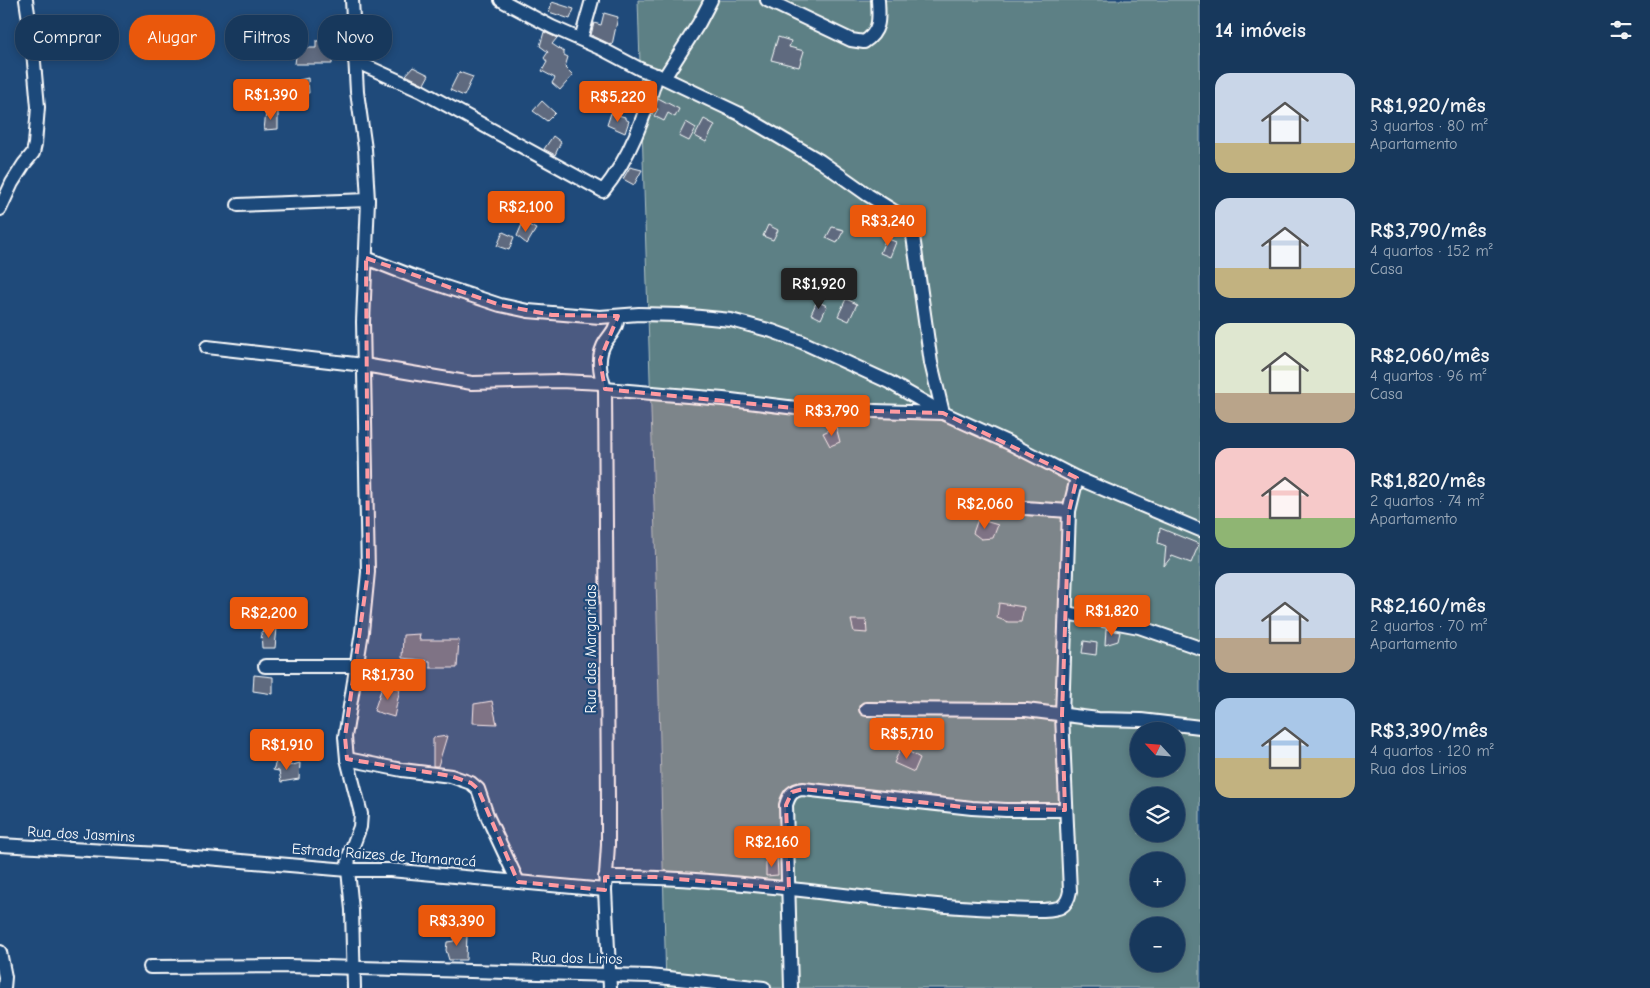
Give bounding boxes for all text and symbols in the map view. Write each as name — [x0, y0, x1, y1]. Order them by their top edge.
chip: Comprar — [15, 15, 119, 60]
chip: Alugar — [129, 15, 215, 60]
chip: Filtros — [225, 15, 308, 60]
chip: Novo — [318, 15, 392, 60]
icon: filters — [1607, 16, 1635, 44]
text: 14 imóveis — [1215, 18, 1306, 42]
pin: R$1,390 — [225, 78, 317, 121]
pin: R$5,220 — [572, 80, 664, 123]
text: R$1,390 — [244, 86, 298, 104]
text: R$5,220 — [590, 88, 646, 106]
icon: home — [1255, 93, 1315, 153]
text: R$1,920/mês — [1370, 93, 1486, 117]
text: 3 quartos · 80 m² — [1370, 117, 1488, 135]
text: Apartamento — [1370, 135, 1457, 153]
pin: R$2,100 — [480, 190, 572, 233]
text: R$2,100 — [499, 198, 553, 216]
pin: R$3,240 — [842, 204, 934, 247]
text: R$3,240 — [861, 212, 915, 230]
icon: home — [1255, 218, 1315, 278]
text: R$3,790/mês — [1370, 218, 1486, 242]
text: 4 quartos · 152 m² — [1370, 242, 1493, 260]
text: Casa — [1370, 260, 1403, 278]
pin: R$1,920 — [773, 268, 865, 310]
text: R$1,920 — [792, 275, 846, 293]
icon: home — [1255, 343, 1315, 403]
text: R$2,060/mês — [1370, 343, 1490, 367]
text: 4 quartos · 96 m² — [1370, 367, 1486, 385]
text: Casa — [1370, 385, 1403, 403]
pin: R$3,790 — [786, 394, 878, 437]
text: R$3,790 — [805, 402, 859, 420]
icon: home — [1255, 468, 1315, 528]
text: R$1,820/mês — [1370, 468, 1486, 492]
pin: R$2,060 — [939, 488, 1031, 530]
text: 2 quartos · 74 m² — [1370, 492, 1484, 510]
text: R$2,060 — [957, 495, 1013, 513]
text: Apartamento — [1370, 510, 1457, 528]
street label: Rua das Margaridas — [582, 584, 600, 714]
icon: home — [1255, 593, 1315, 653]
text: R$2,160/mês — [1370, 593, 1486, 617]
pin: R$1,820 — [1066, 594, 1158, 637]
pin: R$2,200 — [223, 596, 315, 639]
text: R$1,820 — [1085, 602, 1139, 620]
text: R$2,200 — [241, 604, 297, 622]
text: 2 quartos · 70 m² — [1370, 617, 1487, 635]
text: Apartamento — [1370, 635, 1457, 653]
pin: R$1,730 — [342, 658, 434, 701]
text: R$1,730 — [362, 666, 414, 684]
pin: R$5,710 — [861, 718, 953, 760]
icon: home — [1255, 718, 1315, 778]
text: R$3,390/mês — [1370, 718, 1488, 742]
north arrow — [1130, 722, 1185, 778]
map controls — [1130, 722, 1185, 972]
text: R$5,710 — [880, 725, 934, 743]
pin: R$1,910 — [241, 728, 333, 771]
text: R$1,910 — [261, 736, 313, 754]
text: 4 quartos · 120 m² — [1370, 742, 1494, 760]
text: Rua dos Lirios — [1370, 760, 1467, 778]
button: layers — [1130, 787, 1185, 842]
street label: Rua dos Jasmins — [27, 822, 135, 846]
pin: R$2,160 — [726, 826, 818, 868]
text: R$2,160 — [745, 833, 799, 851]
street label: Estrada Raizes de Itamaracá — [291, 840, 477, 870]
button: + — [1130, 852, 1185, 907]
pin: R$3,390 — [411, 904, 503, 947]
text: R$3,390 — [429, 912, 485, 930]
button: − — [1130, 917, 1185, 972]
street label: Rua dos Lirios — [531, 948, 623, 968]

